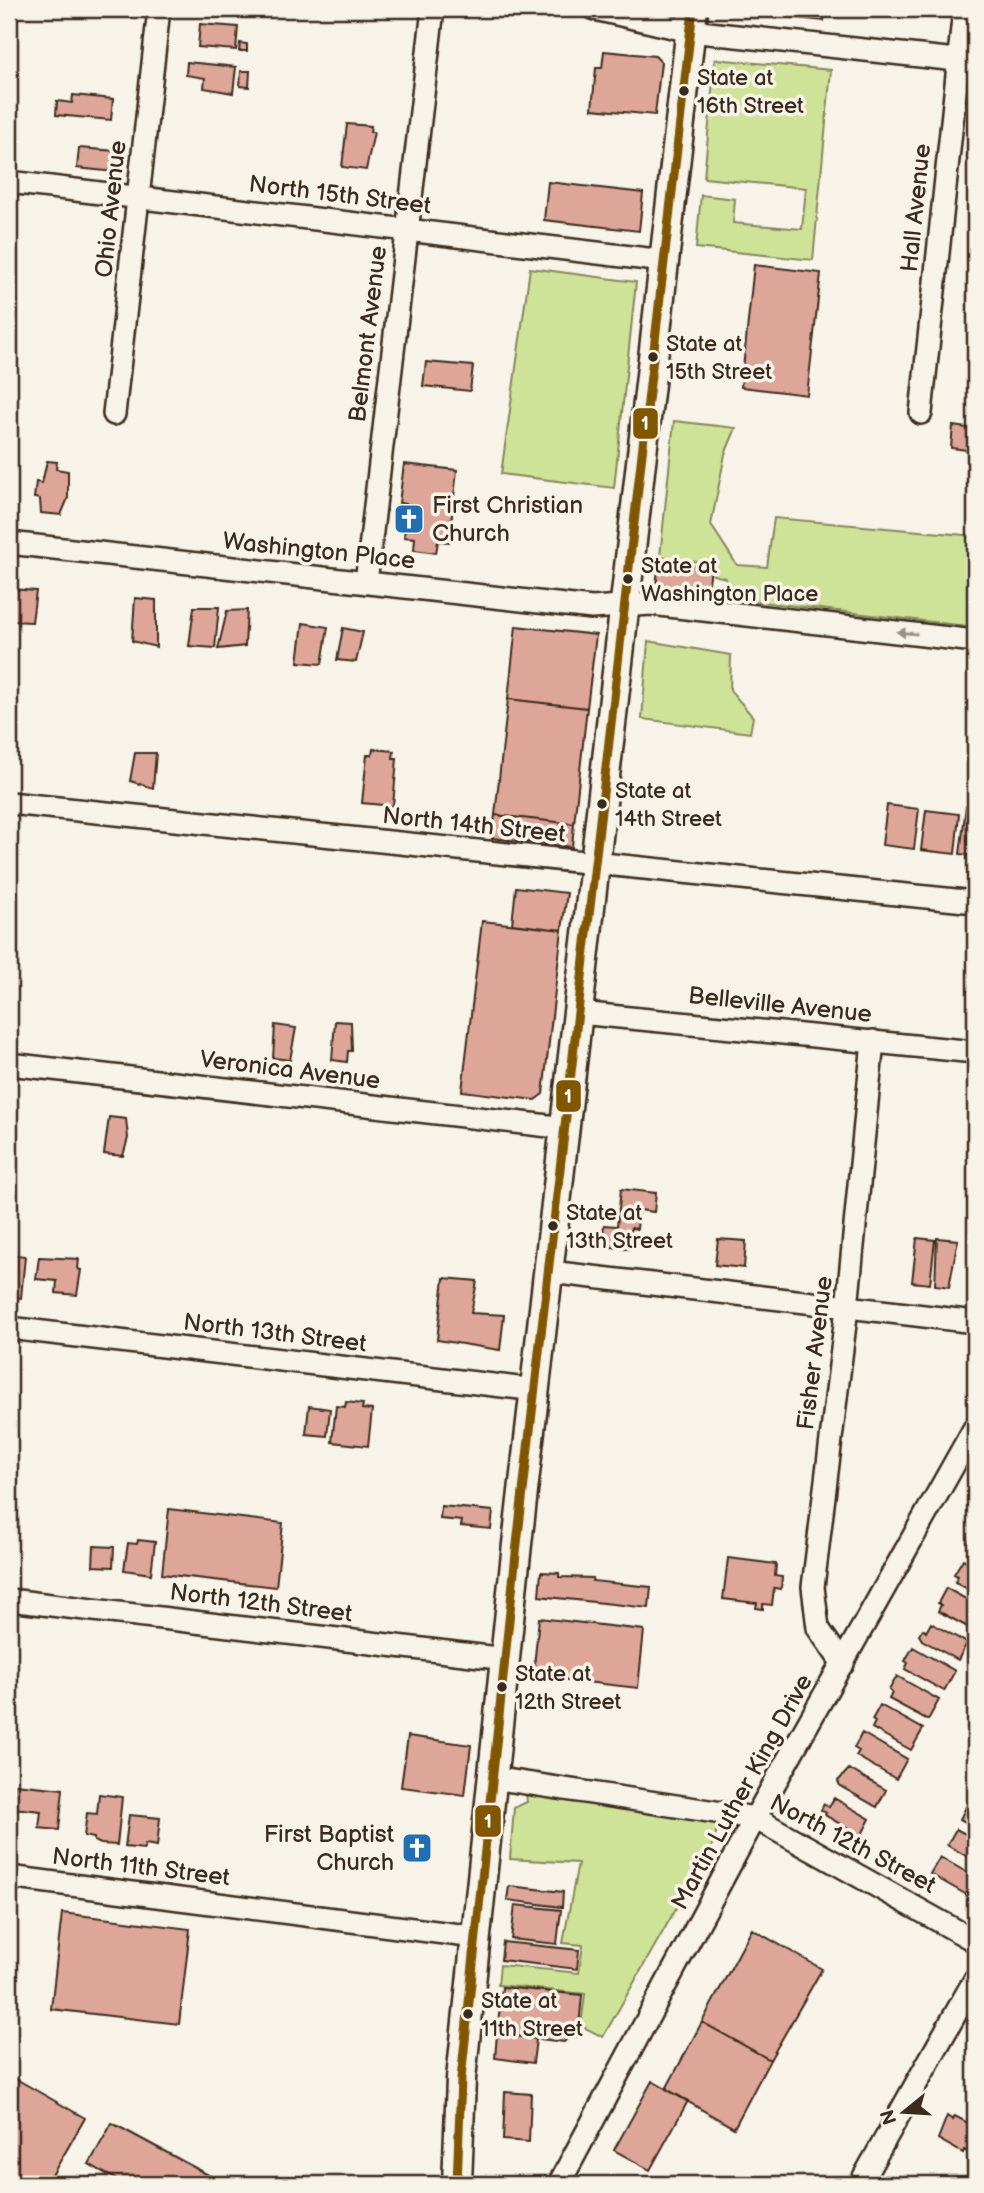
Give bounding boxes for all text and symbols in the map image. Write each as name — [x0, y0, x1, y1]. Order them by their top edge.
place label: State at 16th Street — [697, 65, 804, 120]
marker: State at 16th Street — [677, 84, 691, 98]
street label: Ohio Avenue — [89, 139, 133, 279]
street label: Hall Avenue — [895, 142, 937, 274]
street label: North 15th Street — [247, 169, 433, 221]
street label: Belmont Avenue — [343, 244, 393, 424]
place label: State at 15th Street — [666, 331, 772, 386]
marker: State at 15th Street — [646, 350, 660, 364]
line badge: 1 — [632, 407, 659, 440]
text: 1 — [641, 413, 649, 436]
place label: First Christian Church — [432, 491, 583, 548]
church icon: First Christian Church — [392, 502, 426, 536]
street label: Washington Place — [221, 526, 417, 576]
place label: State at Washington Place — [641, 553, 818, 608]
marker: State at Washington Place — [621, 572, 635, 586]
one-way arrow — [896, 628, 918, 639]
place label: State at 14th Street — [615, 778, 722, 833]
marker: State at 14th Street — [595, 797, 609, 811]
street label: North 14th Street — [381, 801, 568, 849]
street label: Belleville Avenue — [687, 981, 873, 1029]
street label: Veronica Avenue — [198, 1045, 382, 1095]
line badge: 1 — [555, 1079, 582, 1113]
text: 1 — [564, 1086, 572, 1109]
place label: State at 13th Street — [566, 1200, 673, 1255]
marker: State at 13th Street — [546, 1219, 560, 1233]
street label: Fisher Avenue — [791, 1274, 839, 1432]
street label: North 13th Street — [182, 1307, 369, 1359]
street label: North 12th Street — [168, 1577, 355, 1629]
place label: State at 12th Street — [515, 1661, 622, 1716]
street label: Martin Luther King Drive — [665, 1669, 819, 1915]
marker: State at 12th Street — [495, 1680, 509, 1694]
street label: North 12th Street — [765, 1788, 941, 1900]
line badge: 1 — [474, 1804, 502, 1838]
text: 1 — [484, 1811, 492, 1834]
place label: First Baptist Church — [264, 1820, 395, 1877]
church icon: First Baptist Church — [400, 1831, 434, 1865]
street label: North 11th Street — [50, 1842, 232, 1892]
place label: State at 11th Street — [481, 1988, 583, 2043]
marker: State at 11th Street — [461, 2007, 475, 2021]
north arrow — [869, 2078, 939, 2148]
text: N — [876, 2106, 902, 2127]

